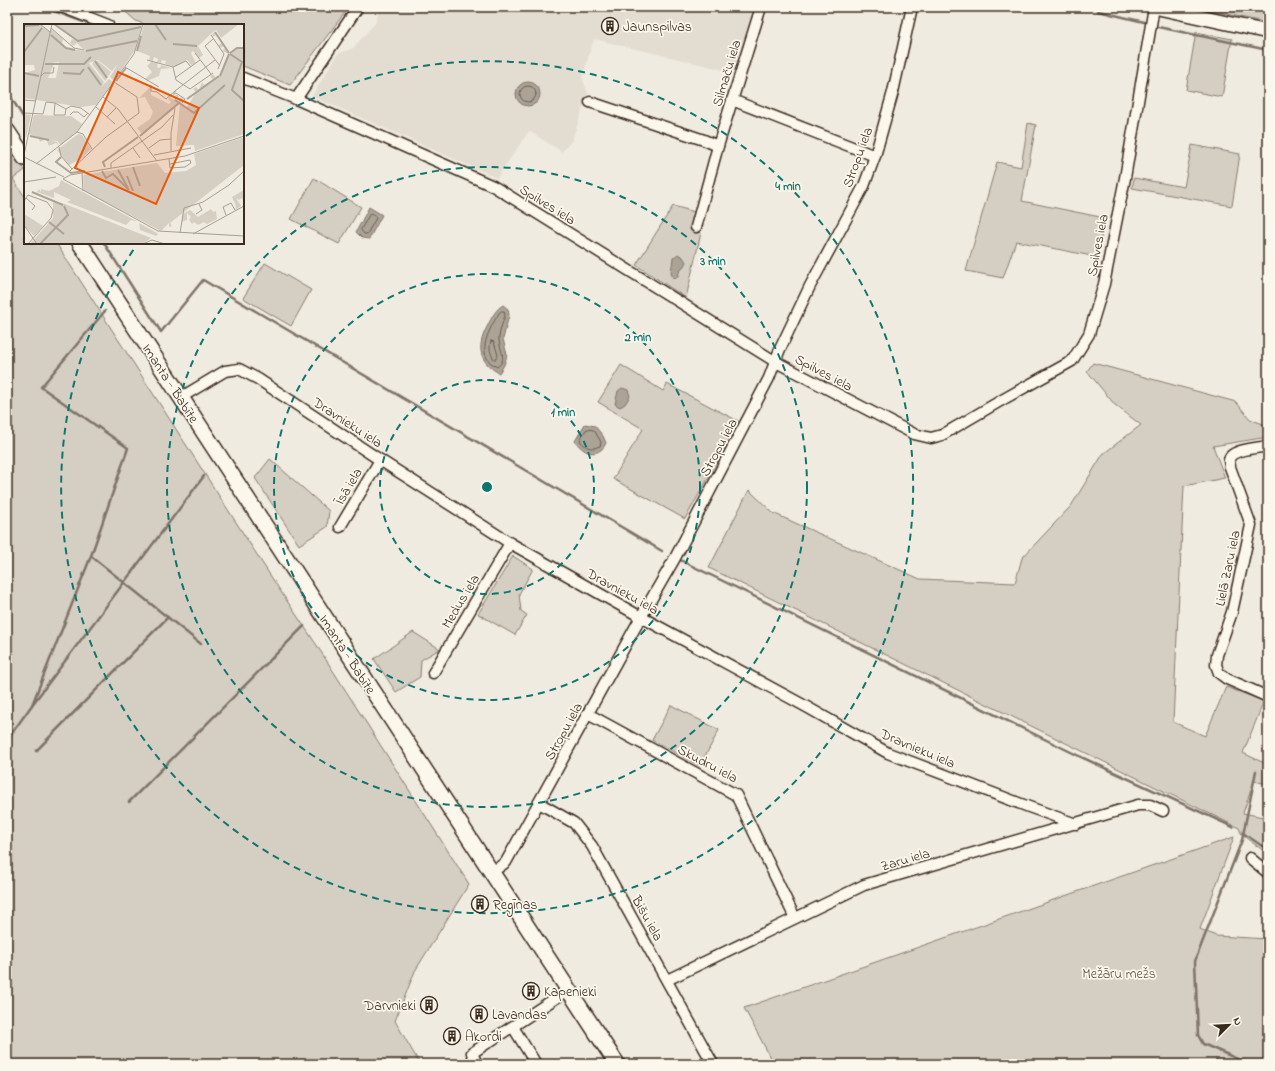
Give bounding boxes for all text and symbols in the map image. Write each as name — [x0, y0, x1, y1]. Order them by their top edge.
building icon: Jaunspilvas — [600, 16, 620, 36]
place label: Jaunspilvas — [623, 17, 692, 38]
inset map — [24, 24, 244, 244]
street label: Silmaču iela — [707, 38, 748, 109]
street label: Stropu iela — [838, 124, 879, 191]
text: 4 min — [774, 178, 801, 196]
street label: Spilves iela — [515, 180, 579, 231]
street label: Spilves iela — [1082, 212, 1115, 278]
text: 3 min — [699, 253, 726, 271]
text: 2 min — [624, 329, 651, 347]
street label: Imanta - Babīte — [136, 340, 204, 428]
street label: Spilves iela — [791, 349, 856, 397]
street label: Dravnieku iela — [307, 392, 386, 454]
text: 1 min — [551, 404, 575, 422]
street label: Stropu iela — [695, 415, 743, 480]
street label: Īsā iela — [330, 464, 369, 510]
centre of rings — [480, 480, 494, 494]
street label: Lielā Zaru iela — [1210, 529, 1247, 608]
street label: Dravnieku iela — [582, 563, 662, 621]
street label: Medus iela — [437, 571, 486, 633]
street label: Imanta - Babīte — [313, 611, 381, 699]
street label: Stropu iela — [540, 699, 589, 764]
street label: Dravnieku iela — [876, 724, 958, 775]
street label: Skudru iela — [673, 740, 741, 789]
street label: Zaru iela — [878, 843, 932, 877]
street label: Bišu iela — [625, 891, 668, 945]
building icon: Regīnas — [470, 894, 490, 914]
place label: Regīnas — [493, 895, 537, 917]
park label: Mežāru mežs — [1082, 964, 1156, 985]
building icon: Kapenieki — [521, 981, 541, 1001]
place label: Kapenieki — [544, 982, 597, 1003]
building icon: Darvnieki — [419, 995, 439, 1015]
place label: Darvnieki — [363, 996, 416, 1017]
building icon: Lavandas — [469, 1004, 489, 1024]
place label: Lavandas — [492, 1005, 547, 1026]
north arrow — [1209, 1005, 1249, 1045]
text: N — [1228, 1015, 1246, 1028]
building icon: Akordi — [442, 1026, 462, 1046]
place label: Akordi — [465, 1027, 502, 1048]

